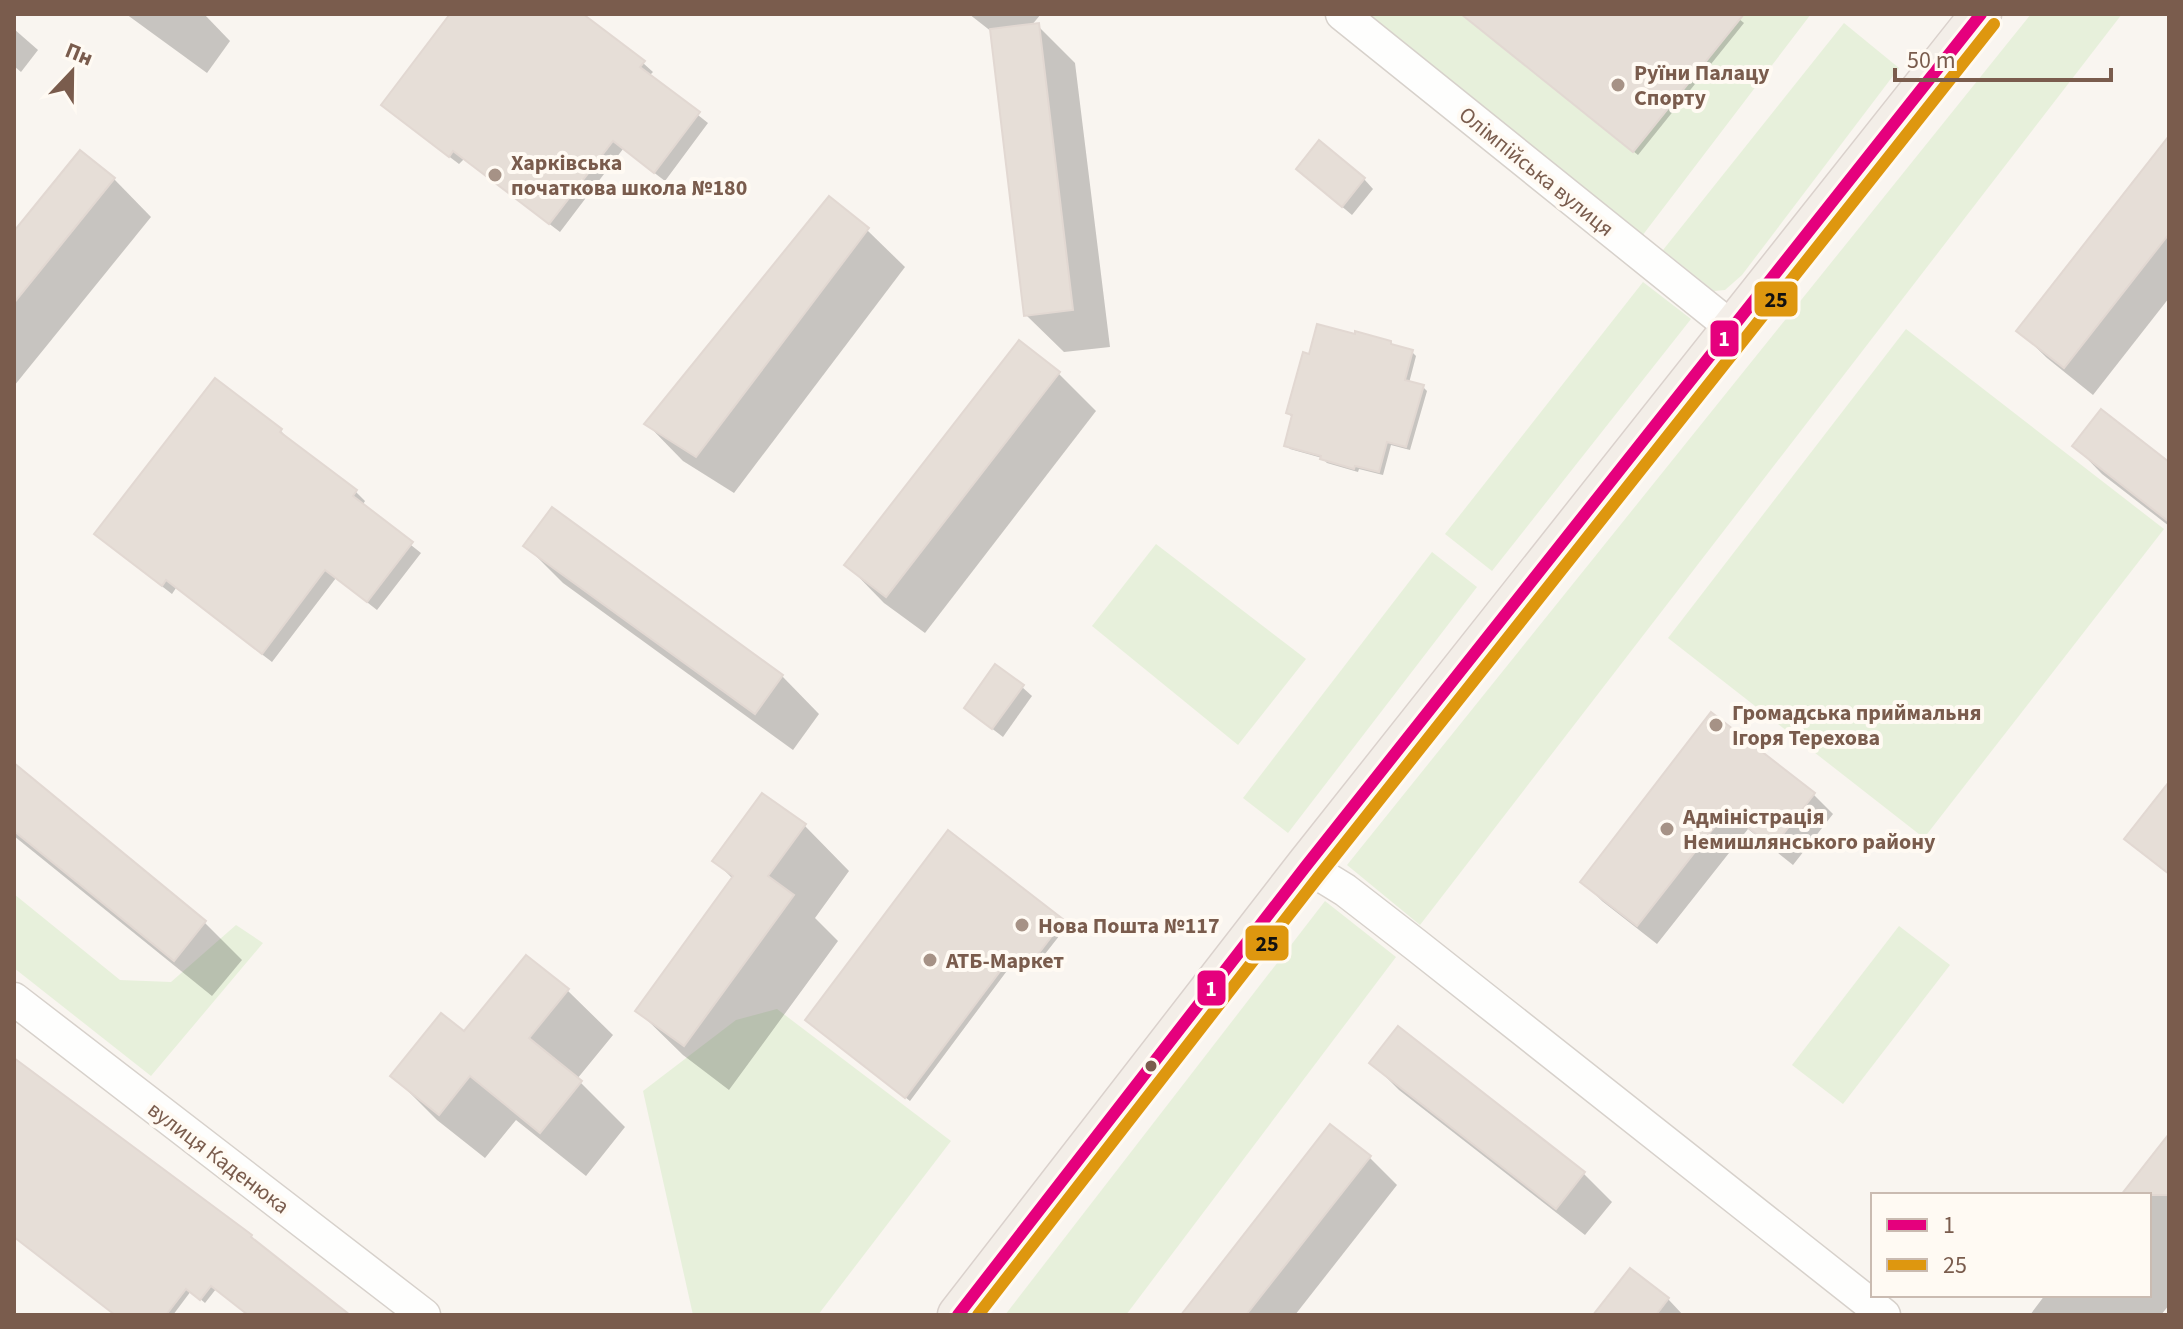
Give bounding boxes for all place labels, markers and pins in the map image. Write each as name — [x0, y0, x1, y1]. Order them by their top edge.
place label: Руїни Палацу Спорту — [1634, 57, 1770, 114]
marker: Руїни Палацу Спорту — [1609, 76, 1627, 94]
place label: Харківська початкова школа №180 — [511, 147, 747, 204]
marker: Харківська початкова школа №180 — [486, 166, 504, 184]
place label: Громадська приймальня Ігоря Терехова — [1732, 697, 1981, 754]
marker: Громадська приймальня Ігоря Терехова — [1707, 716, 1725, 734]
place label: Адміністрація Немишлянського району — [1682, 801, 1936, 858]
marker: Адміністрація Немишлянського району — [1658, 820, 1676, 838]
place label: Нова Пошта №117 — [1038, 910, 1220, 942]
marker: Нова Пошта №117 — [1013, 916, 1031, 934]
place label: АТБ-Маркет — [945, 945, 1064, 977]
marker: АТБ-Маркет — [921, 951, 939, 969]
unlabelled marker — [1143, 1058, 1159, 1074]

